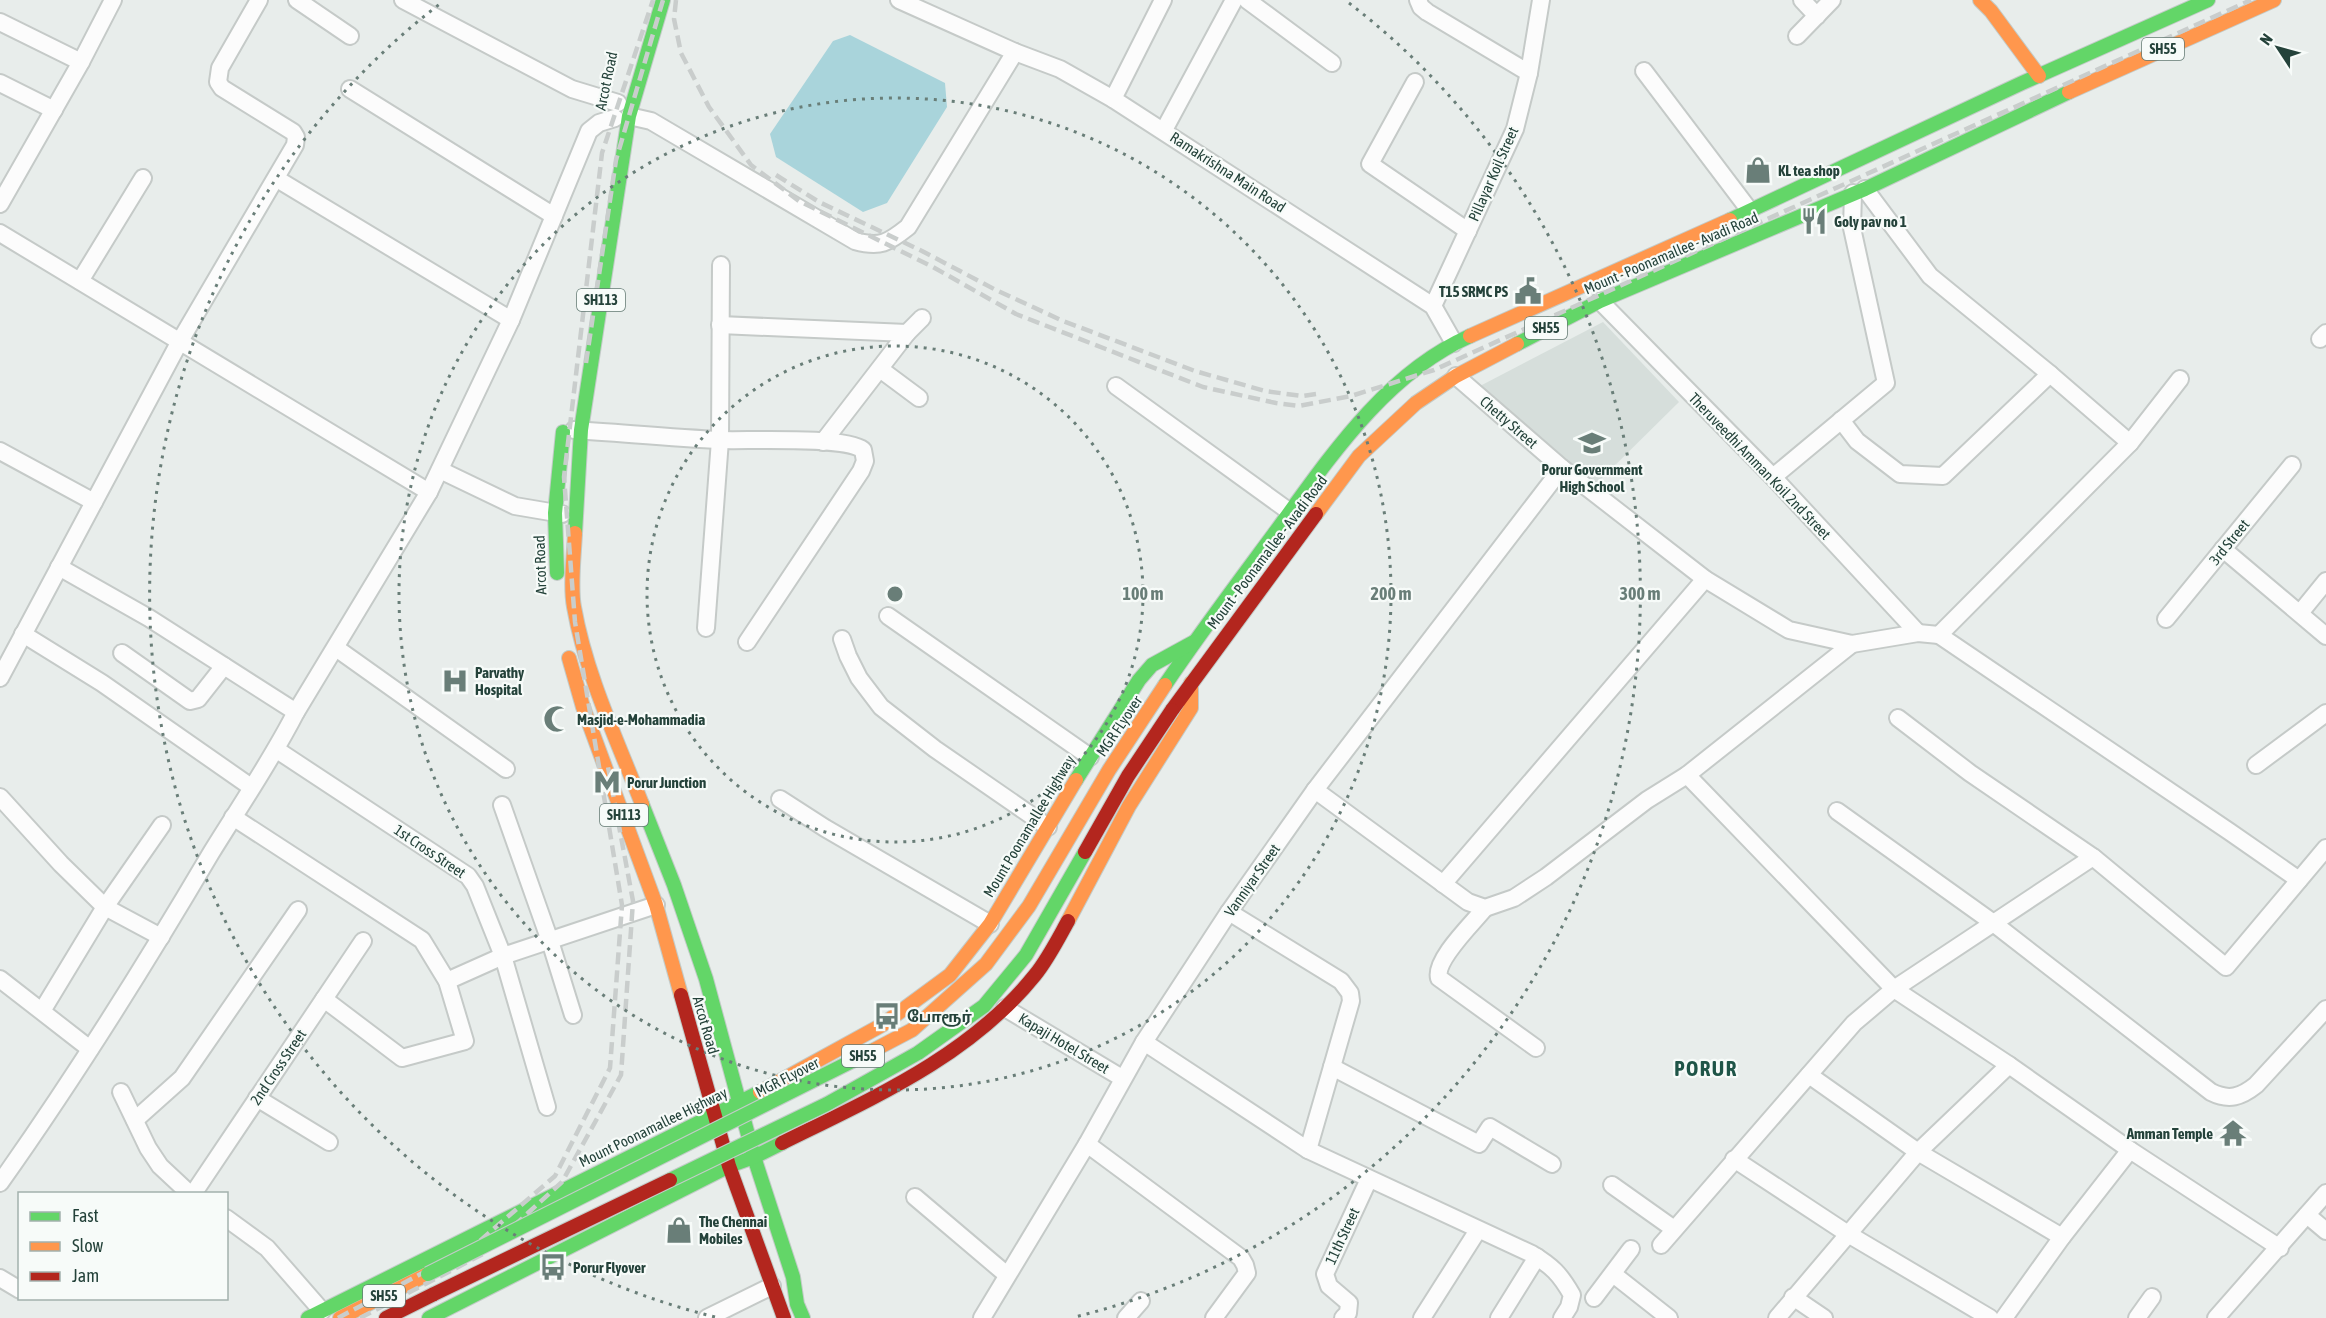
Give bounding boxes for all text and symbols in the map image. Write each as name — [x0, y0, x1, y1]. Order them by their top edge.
north arrow — [2248, 18, 2308, 78]
text: N — [2256, 30, 2276, 48]
road number: SH55 — [2142, 38, 2184, 60]
street label: Arcot Road — [592, 50, 620, 112]
street label: Pillayar Koil Street — [1465, 124, 1521, 224]
street label: Ramakrishna Main Road — [1167, 128, 1289, 216]
shop icon: KL tea shop — [1743, 155, 1773, 185]
place label: KL tea shop — [1778, 162, 1840, 179]
restaurant icon: Goly pav no 1 — [1799, 206, 1829, 236]
street label: Mount - Poonamallee - Avadi Road — [1581, 208, 1761, 298]
place label: Goly pav no 1 — [1834, 213, 1907, 230]
public building icon: T15 SRMC PS — [1513, 276, 1543, 306]
place label: T15 SRMC PS — [1439, 283, 1509, 300]
road number: SH113 — [577, 289, 625, 311]
road number: SH55 — [1525, 317, 1567, 339]
street label: Theruveedhi Amman Koil 2nd Street — [1686, 389, 1834, 543]
street label: Chetty Street — [1477, 392, 1541, 452]
school or university icon: Porur Government High School — [1577, 428, 1607, 458]
place label: Porur Government High School — [1542, 461, 1643, 495]
street label: Mount - Poonamallee - Avadi Road — [1204, 472, 1330, 632]
street label: 3rd Street — [2206, 516, 2252, 568]
street label: Arcot Road — [530, 535, 550, 595]
text: 100 m — [1123, 583, 1163, 604]
text: 200 m — [1371, 583, 1411, 604]
text: 300 m — [1620, 583, 1660, 604]
centre of rings — [885, 584, 905, 604]
place label: Parvathy Hospital — [475, 664, 525, 698]
hospital icon: Parvathy Hospital — [440, 666, 470, 696]
street label: MGR FLyover — [1093, 692, 1146, 759]
mosque icon: Masjid-e-Mohammadia — [542, 704, 572, 734]
place label: Masjid-e-Mohammadia — [577, 711, 705, 728]
street label: Mount Poonamallee Highway — [980, 752, 1078, 900]
metro station icon: Porur Junction — [592, 767, 622, 797]
place label: Porur Junction — [627, 774, 706, 791]
road number: SH113 — [600, 804, 648, 826]
street label: 1st Cross Street — [391, 821, 469, 881]
street label: Vanniyar Street — [1221, 841, 1283, 919]
street label: Arcot Road — [690, 994, 722, 1056]
bus stop icon: போரூர் — [872, 1001, 902, 1031]
place label: போரூர் — [907, 1008, 973, 1027]
street label: Kapaji Hotel Street — [1016, 1009, 1112, 1077]
street label: 2nd Cross Street — [247, 1026, 309, 1108]
road number: SH55 — [842, 1045, 884, 1067]
street label: MGR FLyover — [752, 1053, 822, 1100]
district label: PORUR — [1674, 1056, 1738, 1080]
street label: Mount Poonamallee Highway — [576, 1084, 730, 1170]
temple icon: Amman Temple — [2218, 1118, 2248, 1148]
place label: Amman Temple — [2126, 1125, 2213, 1142]
legend — [18, 1192, 228, 1300]
text: Fast — [72, 1205, 99, 1226]
street label: 11th Street — [1321, 1205, 1363, 1267]
place label: The Chennai Mobiles — [699, 1213, 767, 1247]
shop icon: The Chennai Mobiles — [664, 1215, 694, 1245]
text: Slow — [72, 1235, 103, 1256]
bus stop icon: Porur Flyover — [538, 1252, 568, 1282]
place label: Porur Flyover — [573, 1259, 646, 1276]
text: Jam — [72, 1265, 99, 1286]
road number: SH55 — [363, 1285, 405, 1307]

